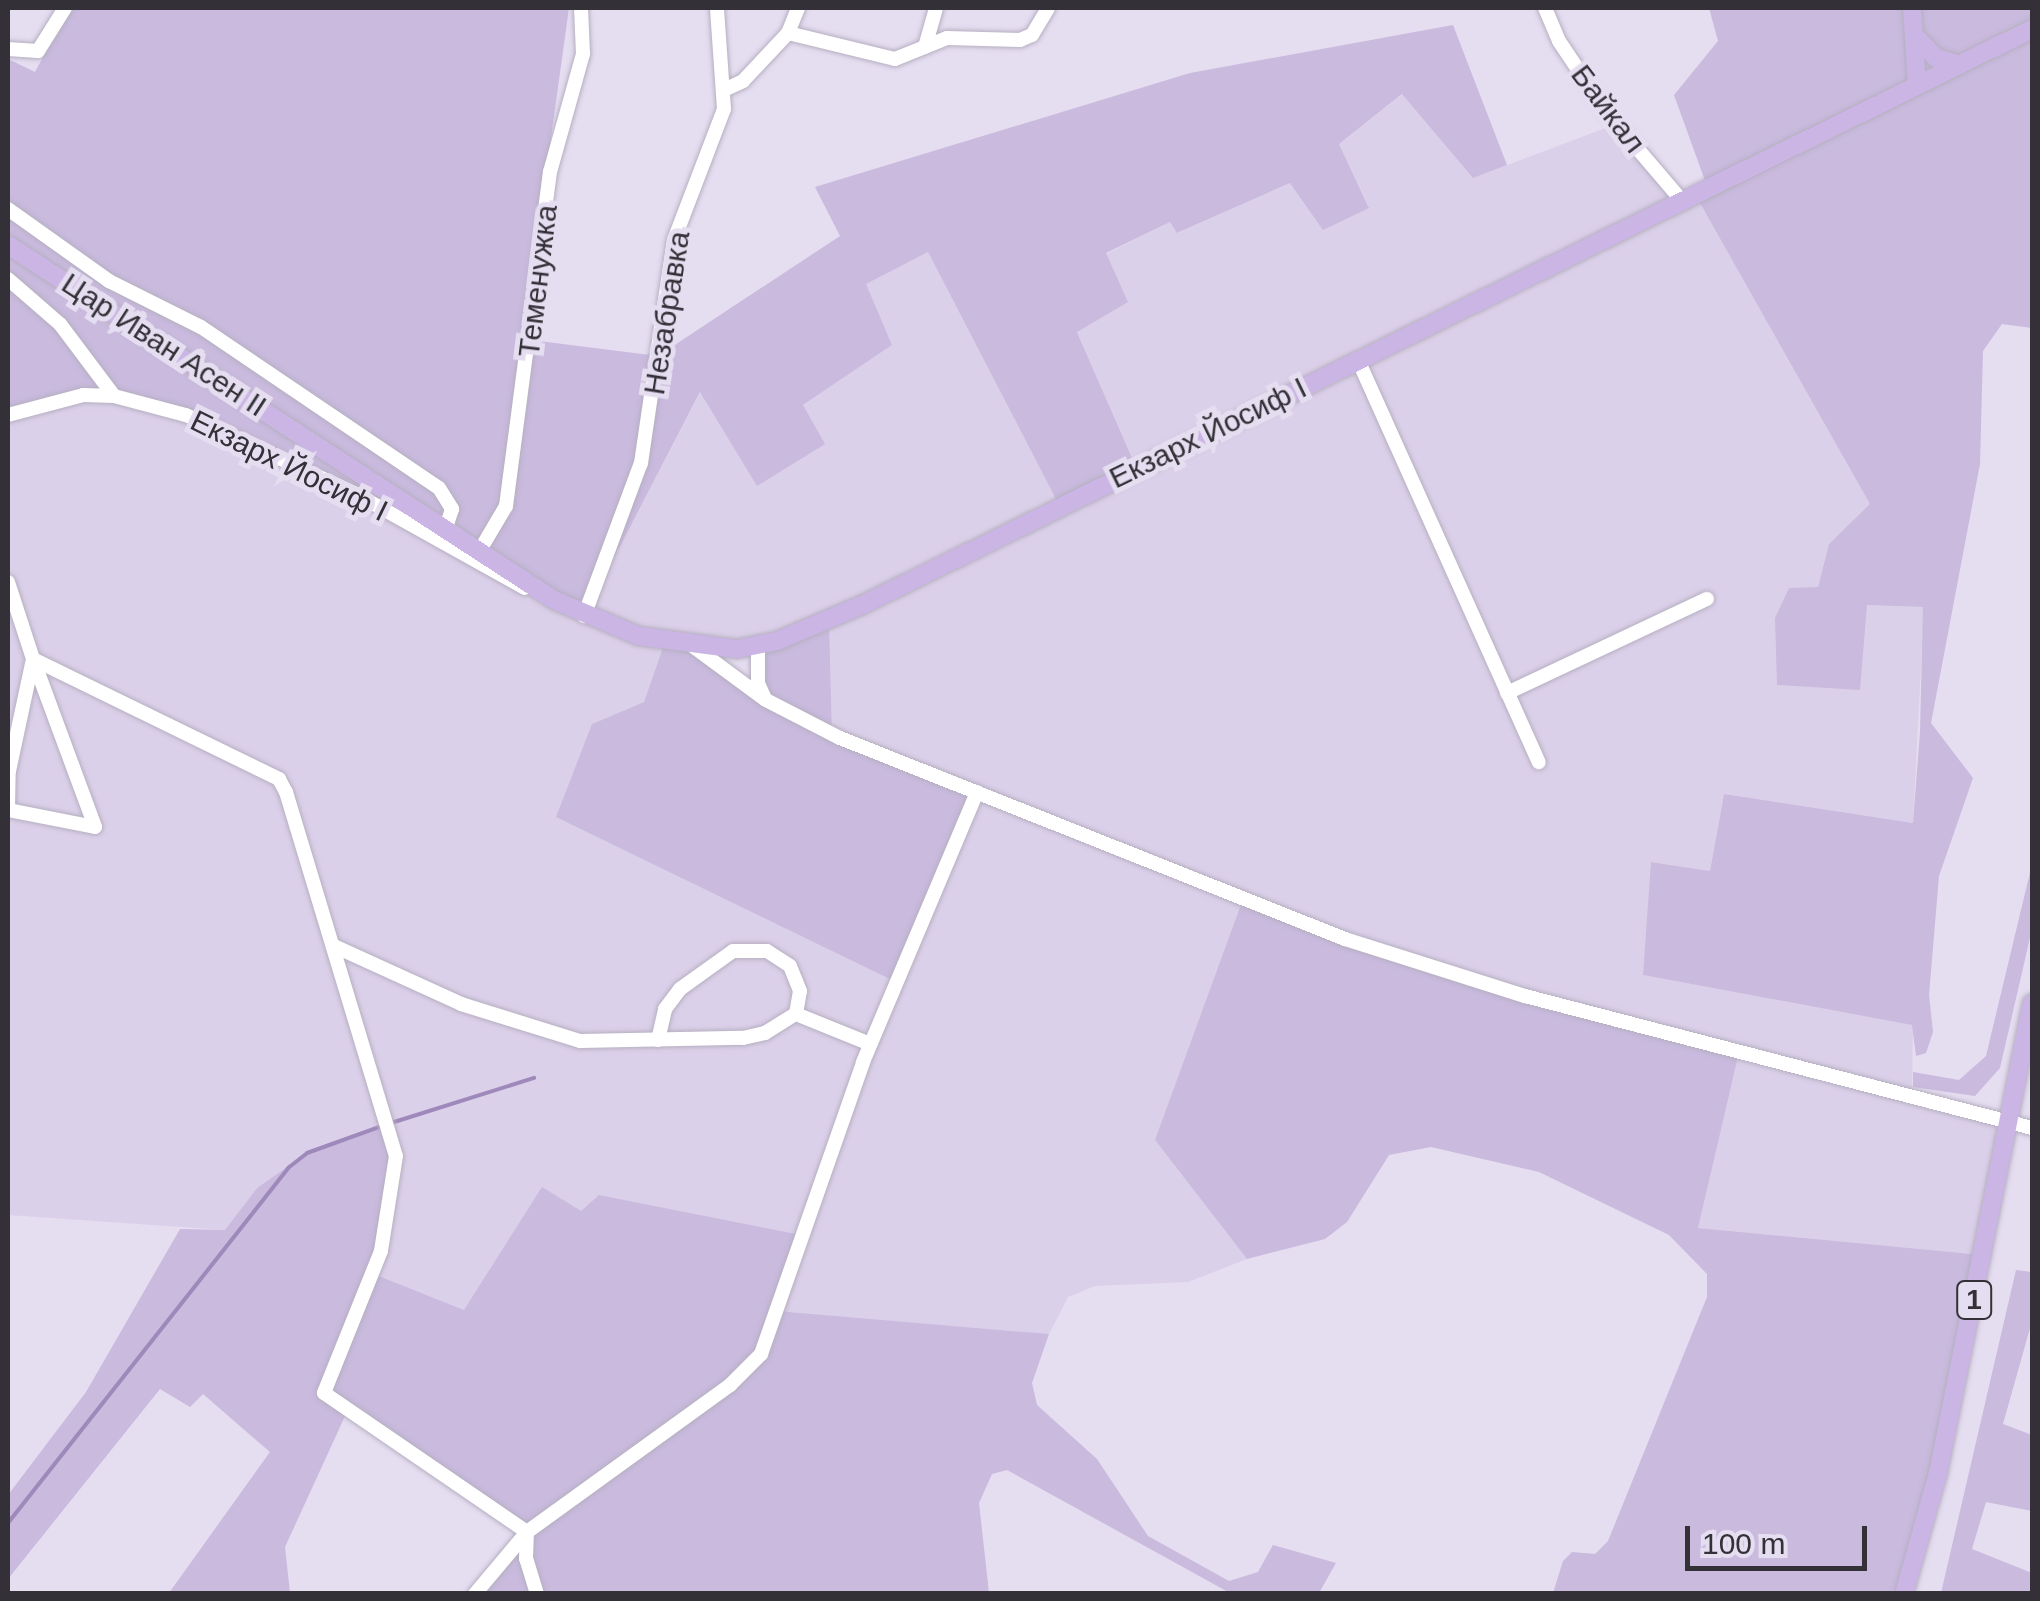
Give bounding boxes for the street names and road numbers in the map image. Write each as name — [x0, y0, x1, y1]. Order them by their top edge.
street label: Байкал — [1563, 58, 1653, 160]
street label: Теменужка — [511, 203, 565, 359]
street label: Незабравка — [636, 229, 698, 397]
street label: Цар Иван Асен II — [55, 265, 273, 425]
street label: Екзарх Йосиф I — [1104, 370, 1312, 496]
street label: Екзарх Йосиф I — [185, 403, 393, 529]
road number: 1 — [1954, 1277, 1994, 1323]

